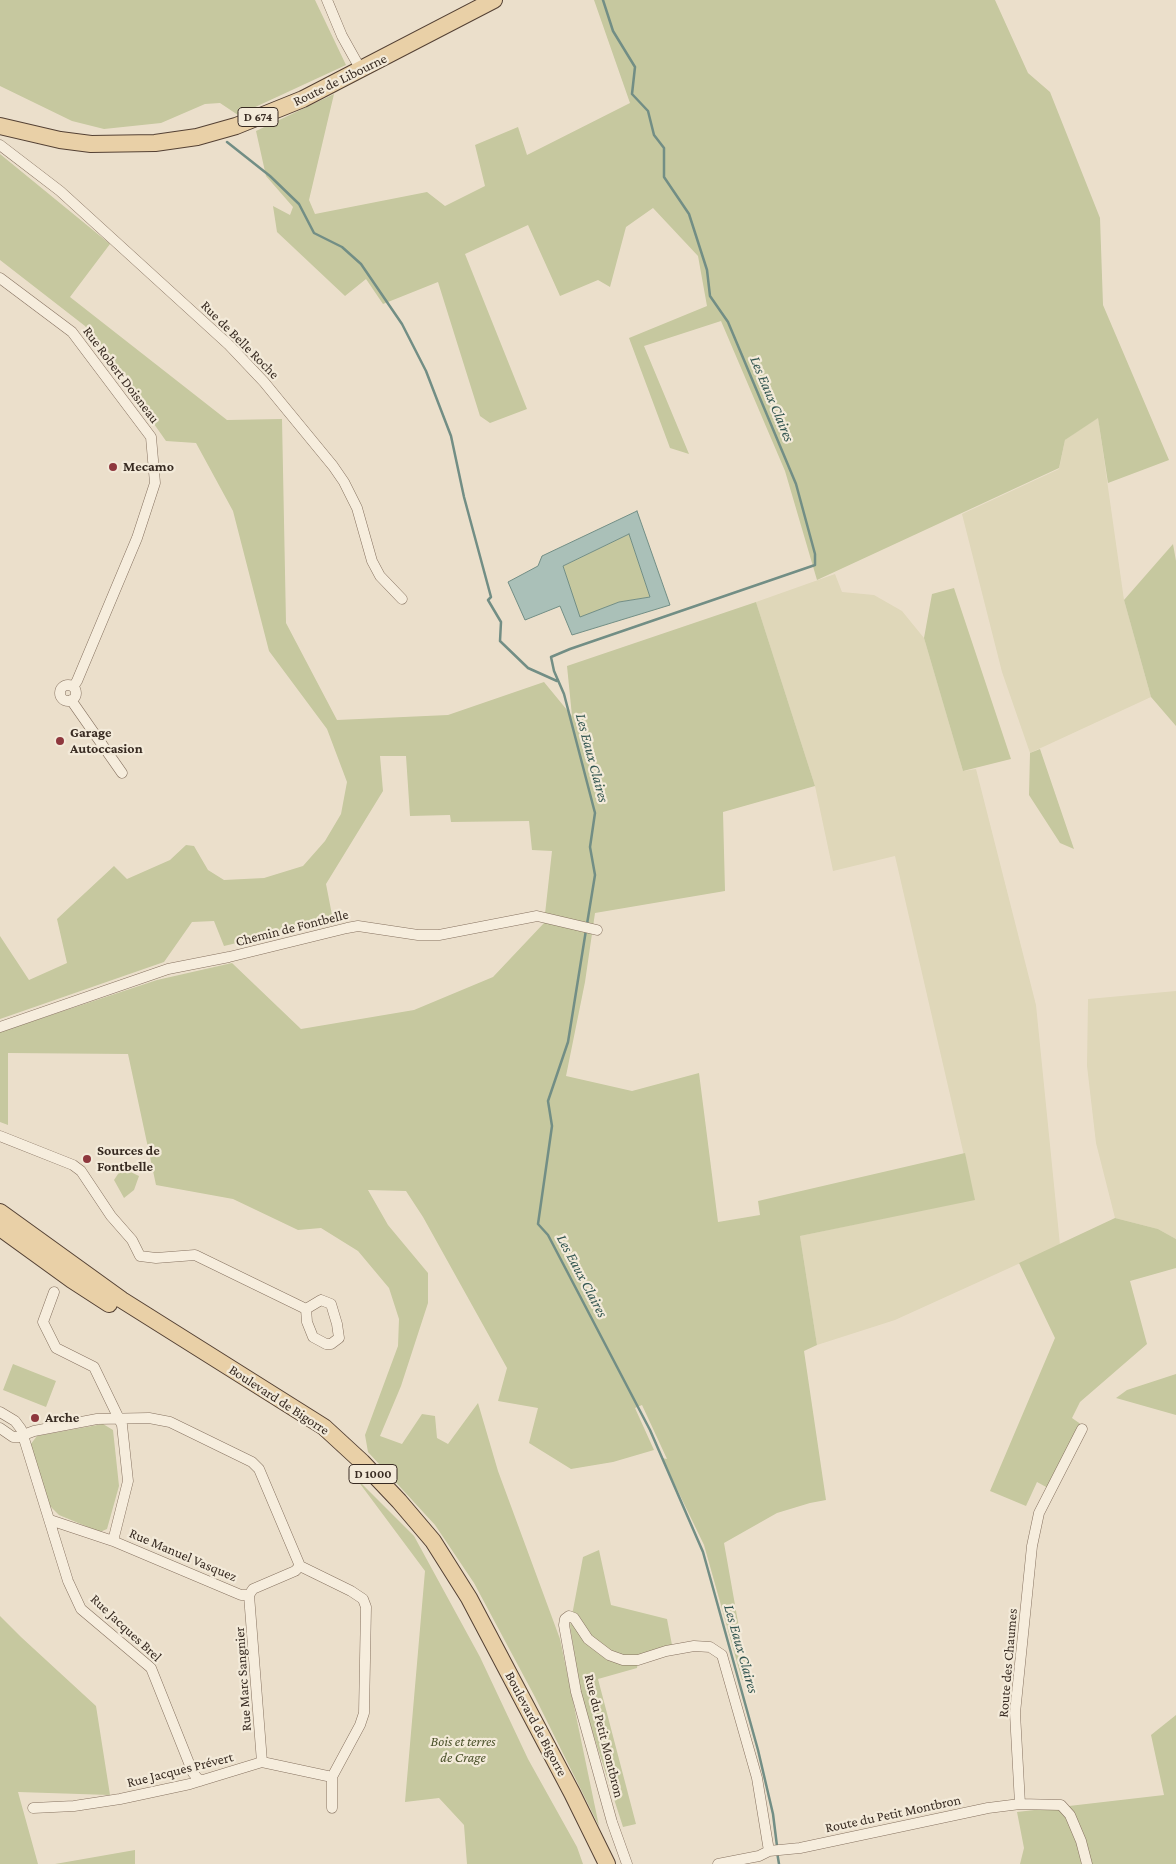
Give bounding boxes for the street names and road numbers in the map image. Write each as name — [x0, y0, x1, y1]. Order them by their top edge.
street label: Route de Libourne — [290, 50, 390, 110]
road number: D 674 — [238, 108, 278, 126]
street label: Rue de Belle Roche — [197, 297, 283, 383]
street label: Rue Robert Doisneau — [79, 323, 163, 427]
street label: Chemin de Fontbelle — [234, 906, 350, 950]
street label: Boulevard de Bigorre — [226, 1361, 332, 1439]
road number: D 1000 — [349, 1465, 397, 1484]
street label: Rue Manuel Vasquez — [127, 1525, 239, 1585]
street label: Rue Jacques Brel — [87, 1591, 165, 1665]
street label: Route des Chaumes — [995, 1608, 1021, 1718]
street label: Rue Marc Sangnier — [231, 1626, 255, 1732]
street label: Boulevard de Bigorre — [501, 1669, 571, 1779]
street label: Rue du Petit Montbron — [581, 1672, 627, 1800]
street label: Rue Jacques Prévert — [125, 1749, 235, 1791]
street label: Route du Petit Montbron — [824, 1791, 962, 1837]

